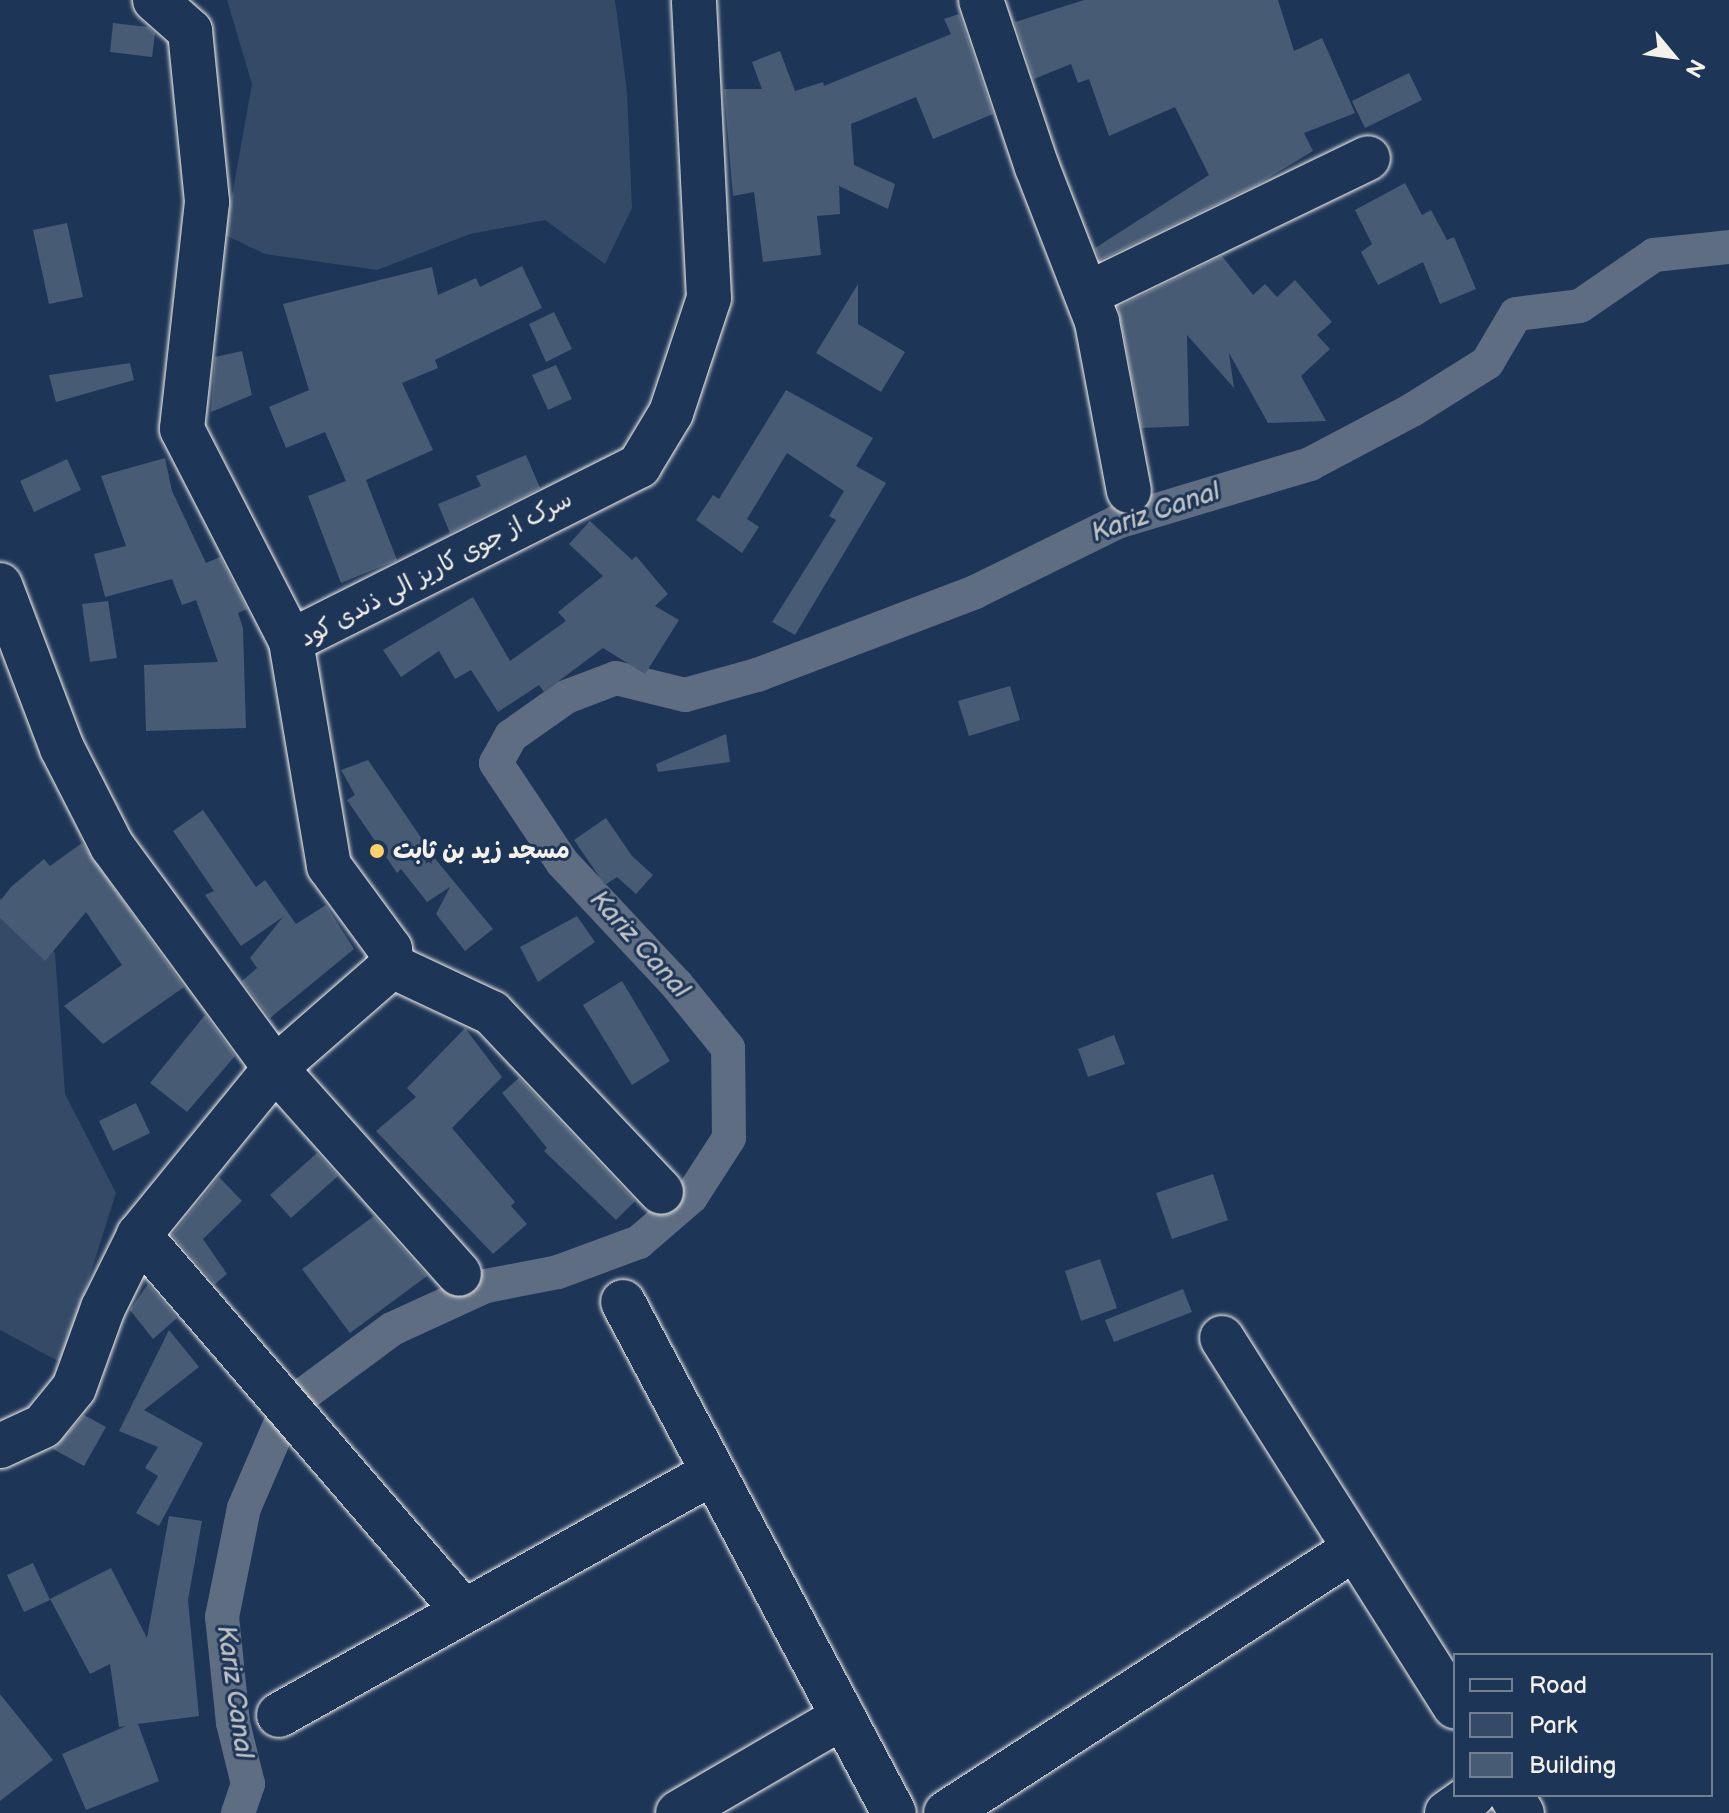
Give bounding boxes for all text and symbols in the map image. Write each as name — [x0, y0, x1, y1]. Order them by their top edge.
north arrow — [1633, 16, 1713, 96]
text: N — [1679, 54, 1710, 82]
water label: Kariz Canal — [1088, 476, 1224, 550]
street label: سرک از جوی کاریز الی ذندی کود — [295, 485, 577, 653]
place label: مسجد زید بن ثابت — [393, 837, 570, 865]
marker: مسجد زید بن ثابت — [368, 842, 386, 860]
water label: Kariz Canal — [583, 885, 695, 1005]
water label: Kariz Canal — [209, 1623, 259, 1761]
legend — [1453, 1653, 1713, 1797]
text: Road — [1529, 1671, 1587, 1700]
text: Park — [1529, 1711, 1577, 1740]
text: Building — [1529, 1751, 1616, 1780]

